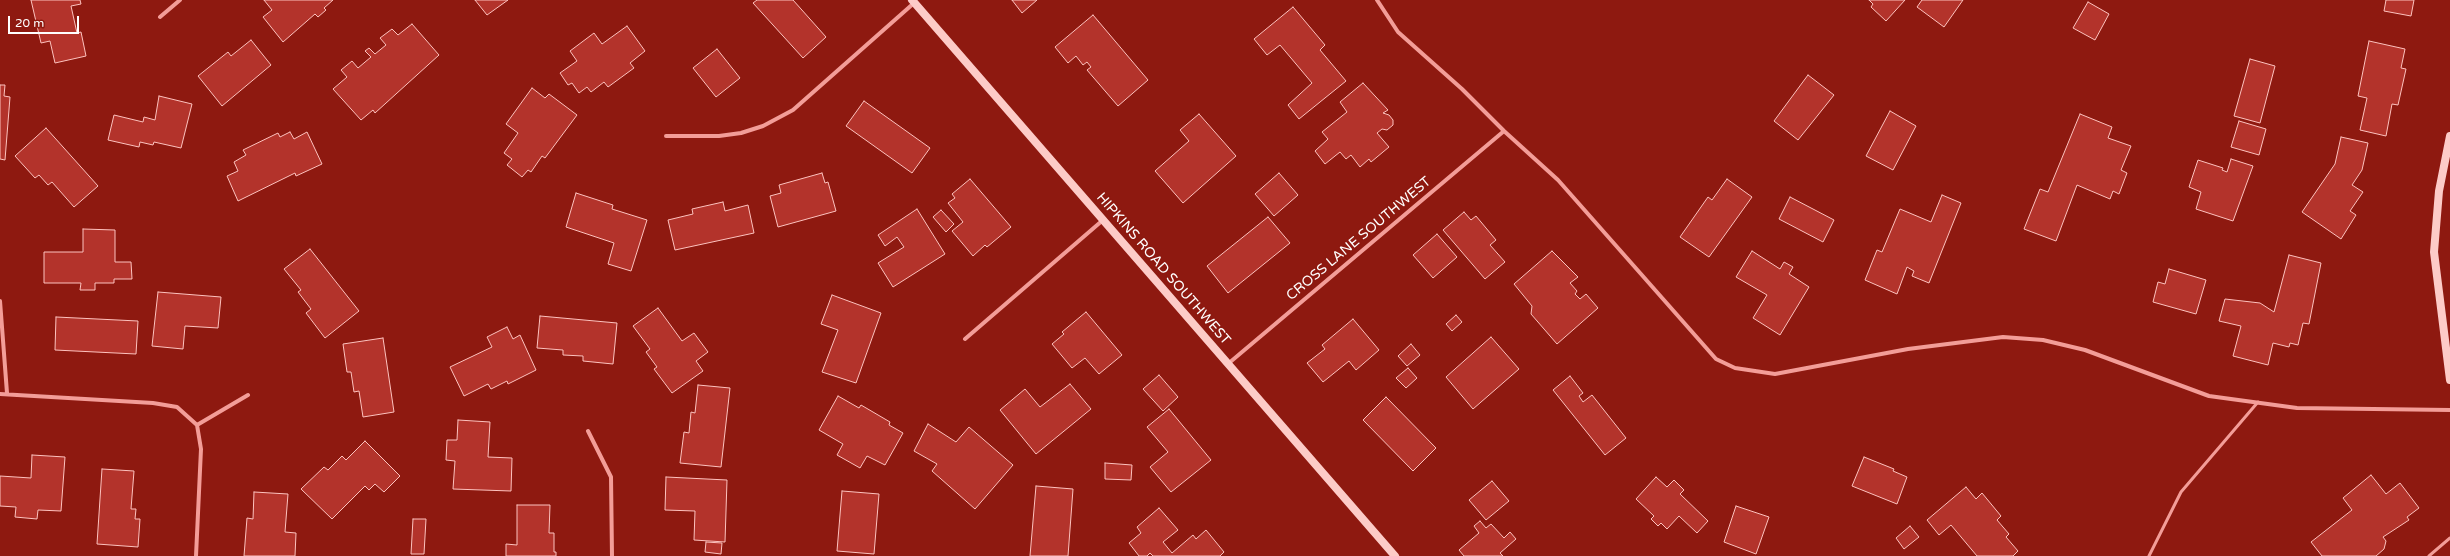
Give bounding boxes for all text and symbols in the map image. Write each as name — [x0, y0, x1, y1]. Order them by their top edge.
scale bar — [10, 8, 81, 34]
text: 20 m — [15, 16, 44, 30]
street label: CROSS LANE SOUTHWEST — [1283, 174, 1435, 304]
street label: HIPKINS ROAD SOUTHWEST — [1092, 190, 1234, 348]

